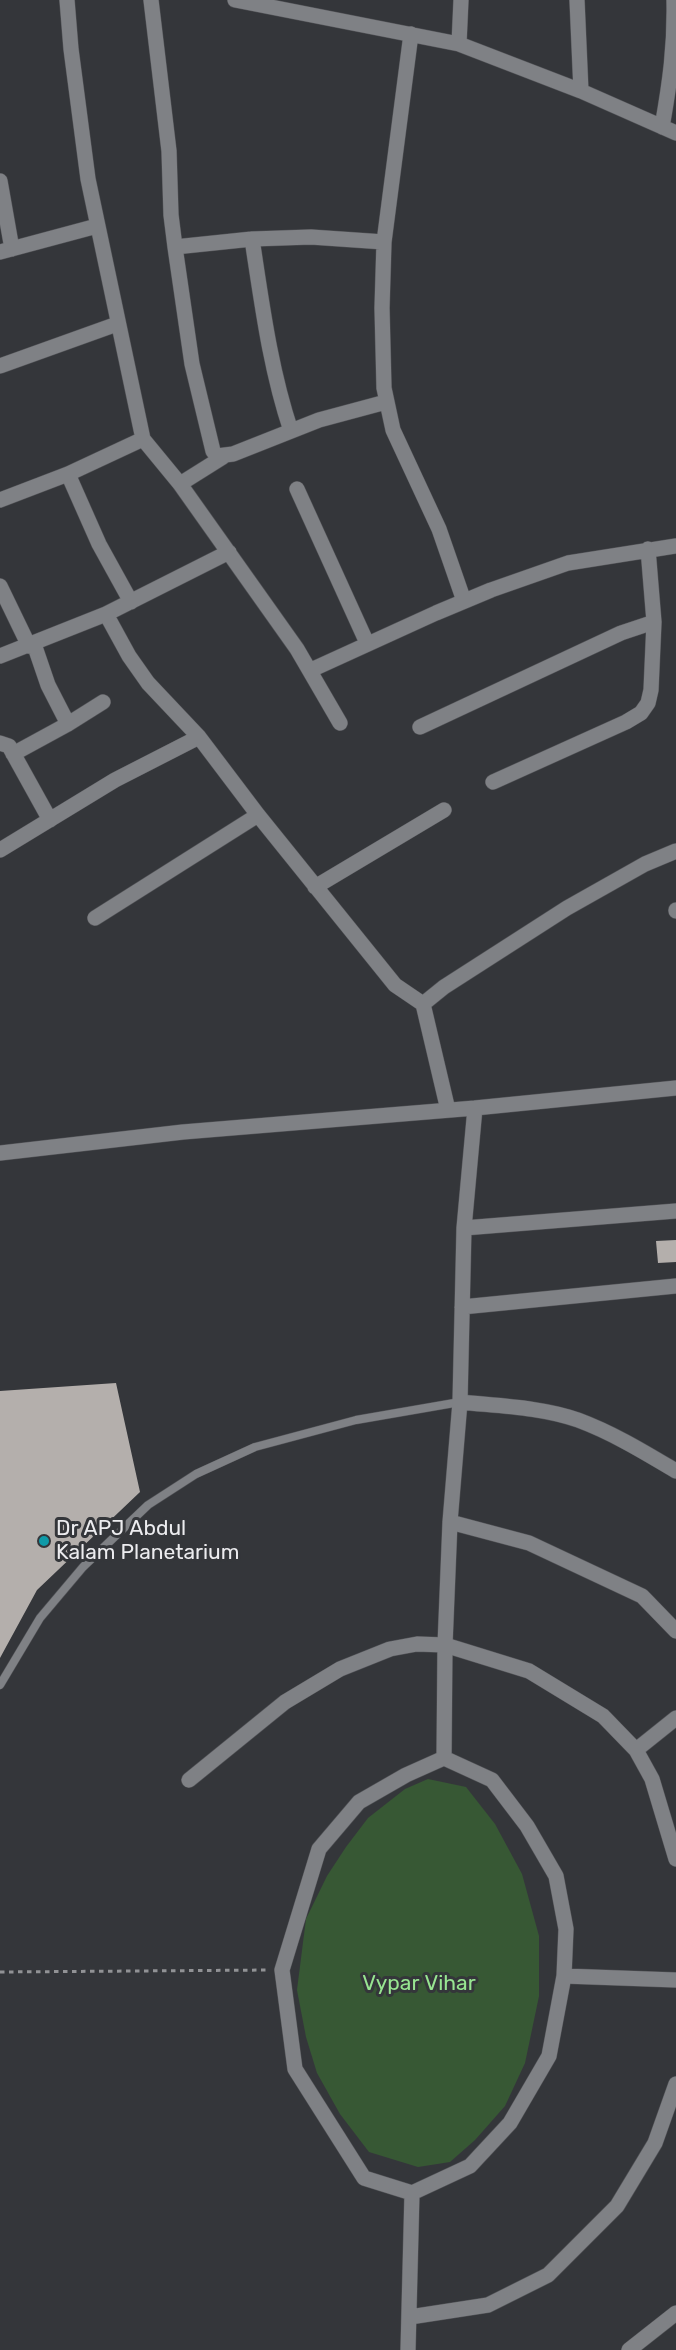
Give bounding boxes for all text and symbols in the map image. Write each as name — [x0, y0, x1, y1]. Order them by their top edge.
place label: Dr APJ Abdul Kalam Planetarium — [56, 1516, 239, 1566]
marker: Dr APJ Abdul Kalam Planetarium — [37, 1534, 51, 1548]
park label: Vypar Vihar — [362, 1971, 476, 1997]

